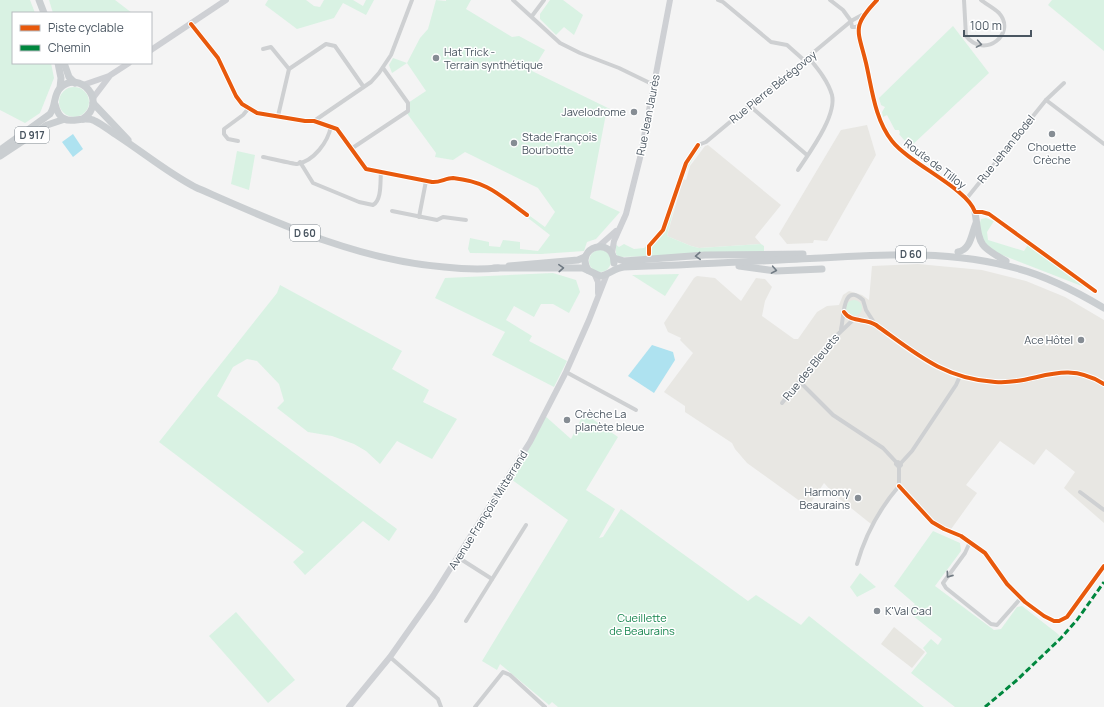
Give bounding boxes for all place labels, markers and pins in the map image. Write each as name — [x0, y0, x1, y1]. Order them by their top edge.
place label: Hat Trick - Terrain synthétique — [444, 44, 544, 72]
marker: Hat Trick - Terrain synthétique — [431, 53, 441, 63]
place label: Javelodrome — [562, 104, 627, 119]
marker: Javelodrome — [629, 107, 639, 117]
place label: Stade François Bourbotte — [522, 129, 597, 157]
marker: Chouette Crèche — [1047, 129, 1057, 139]
marker: Stade François Bourbotte — [509, 138, 519, 148]
place label: Chouette Crèche — [1028, 139, 1077, 167]
place label: Ace Hôtel — [1024, 332, 1073, 347]
marker: Ace Hôtel — [1076, 335, 1086, 345]
place label: Crèche La planète bleue — [575, 406, 645, 434]
marker: Crèche La planète bleue — [562, 415, 572, 425]
place label: Harmony Beaurains — [800, 484, 850, 512]
marker: Harmony Beaurains — [853, 493, 863, 503]
place label: K'Val Cad — [885, 603, 931, 618]
marker: K'Val Cad — [872, 606, 882, 616]

